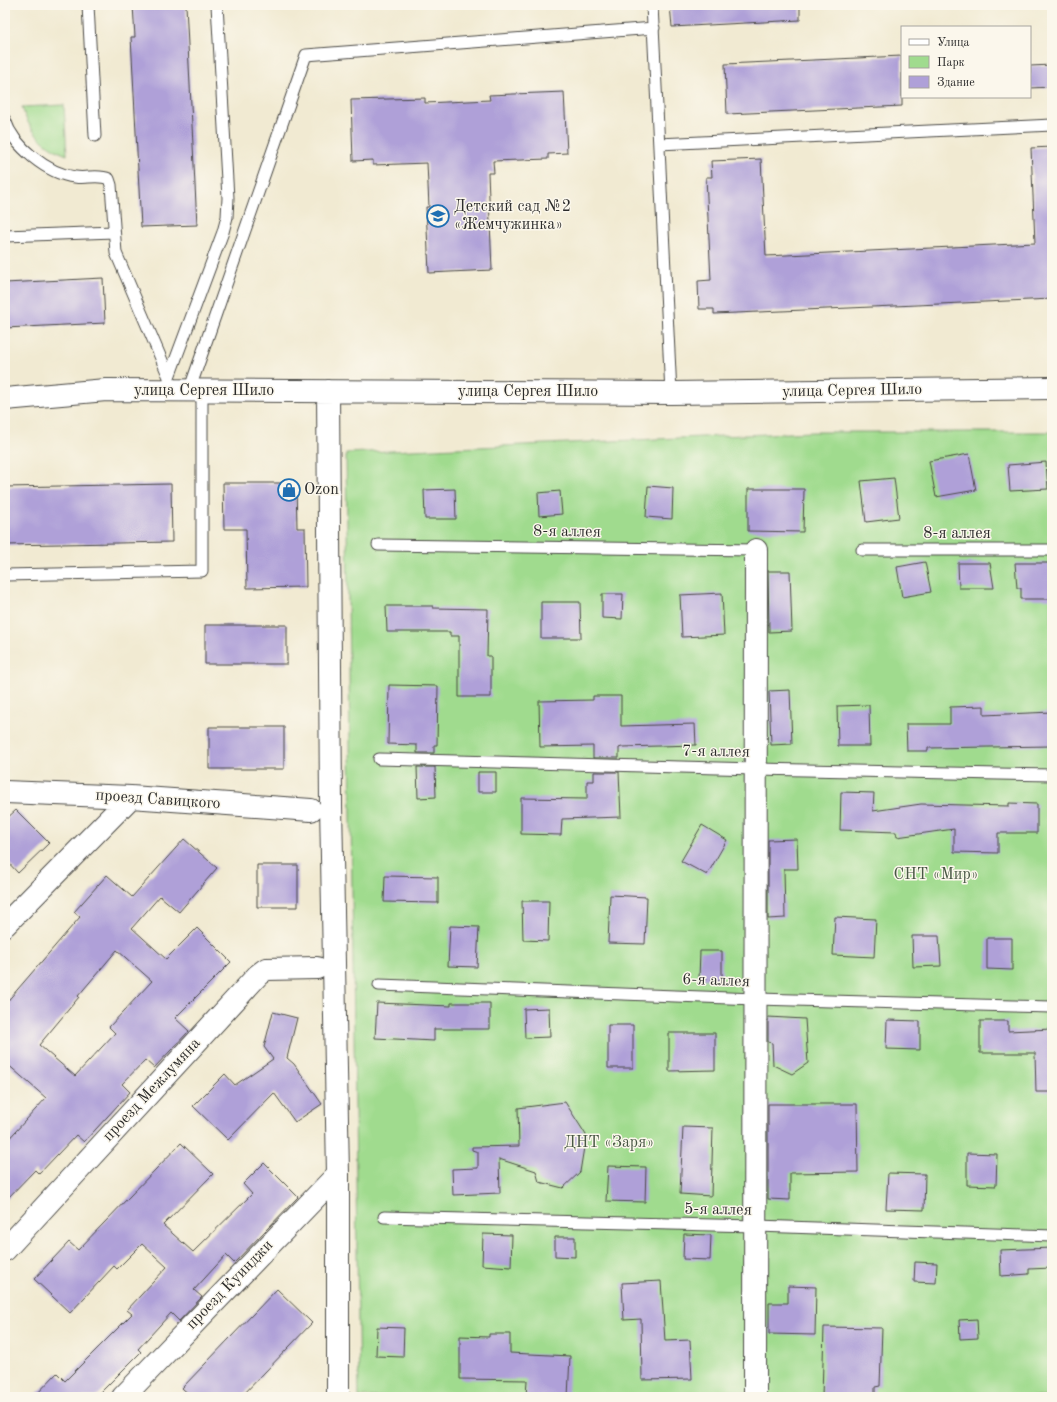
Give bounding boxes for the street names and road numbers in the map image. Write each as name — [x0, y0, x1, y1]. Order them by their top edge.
street label: улица Сергея Шило — [782, 382, 922, 400]
street label: улица Сергея Шило — [134, 383, 274, 399]
street label: улица Сергея Шило — [458, 384, 598, 400]
street label: 8-я аллея — [533, 523, 601, 541]
street label: 8-я аллея — [923, 526, 991, 542]
street label: 7-я аллея — [682, 743, 750, 761]
street label: проезд Савицкого — [95, 788, 221, 812]
street label: 6-я аллея — [682, 972, 750, 990]
street label: проезд Межлумяна — [100, 1035, 204, 1145]
street label: 5-я аллея — [684, 1201, 752, 1219]
street label: проезд Куинджи — [184, 1237, 276, 1333]

